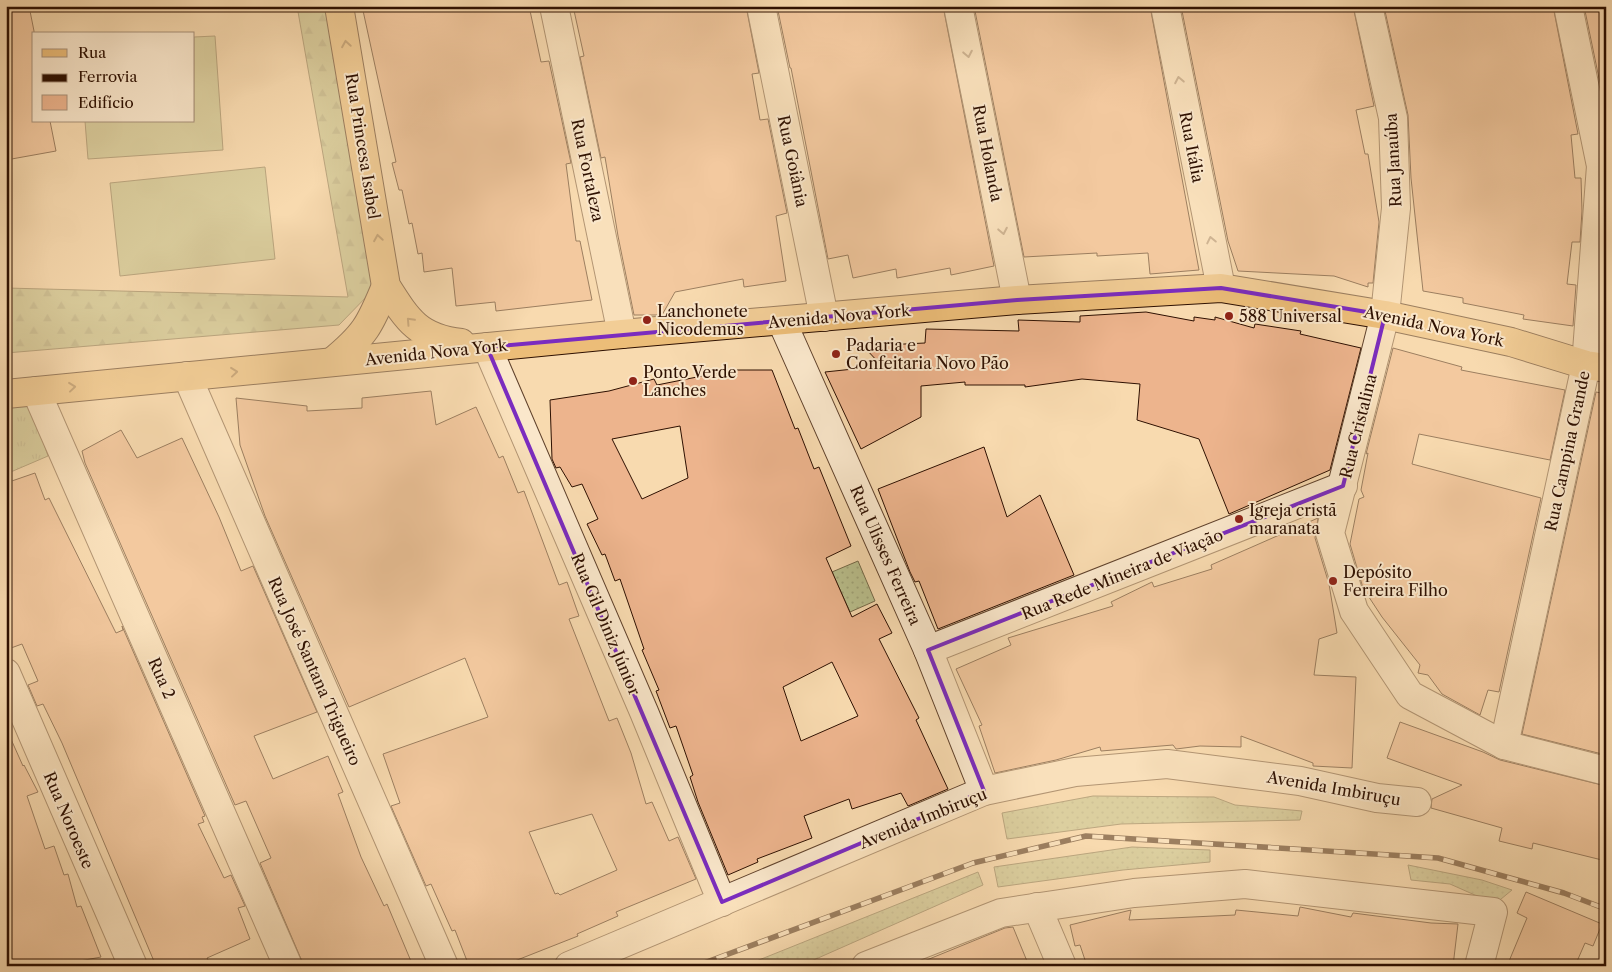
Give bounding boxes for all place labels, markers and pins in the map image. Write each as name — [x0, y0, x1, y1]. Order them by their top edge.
place label: Lanchonete Nicodemus — [657, 301, 748, 339]
place label: 588 Universal — [1239, 306, 1342, 326]
marker: 588 Universal — [1223, 310, 1235, 322]
marker: Lanchonete Nicodemus — [641, 314, 653, 326]
place label: Padaria e Confeitaria Novo Pão — [846, 335, 1009, 373]
marker: Padaria e Confeitaria Novo Pão — [830, 348, 842, 360]
place label: Ponto Verde Lanches — [643, 362, 736, 400]
marker: Ponto Verde Lanches — [627, 375, 639, 387]
place label: Igreja cristã maranata — [1249, 500, 1337, 538]
marker: Igreja cristã maranata — [1233, 513, 1245, 525]
place label: Depósito Ferreira Filho — [1343, 562, 1448, 600]
marker: Depósito Ferreira Filho — [1327, 575, 1339, 587]

